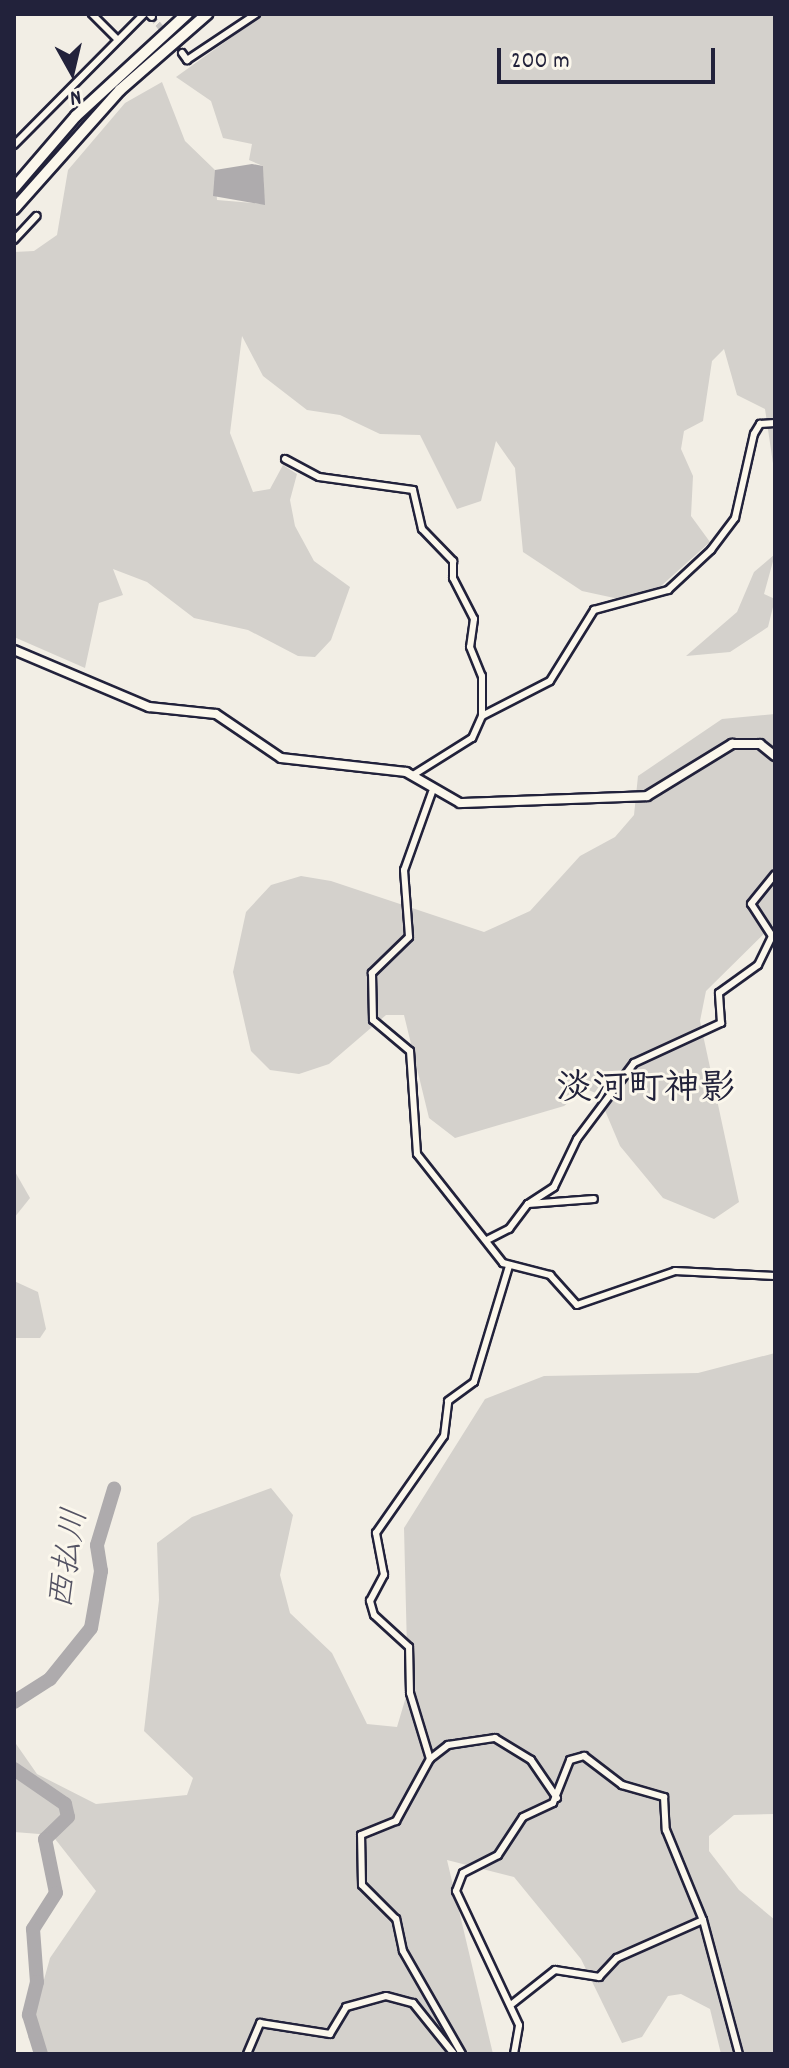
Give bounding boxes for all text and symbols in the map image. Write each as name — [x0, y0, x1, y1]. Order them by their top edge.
north arrow — [32, 32, 112, 112]
scale bar — [501, 32, 719, 82]
text: 200 m — [511, 45, 570, 79]
text: N — [68, 80, 83, 112]
district label: 淡河町神影 — [556, 1070, 736, 1114]
water label: 西払川 — [43, 1505, 99, 1613]

